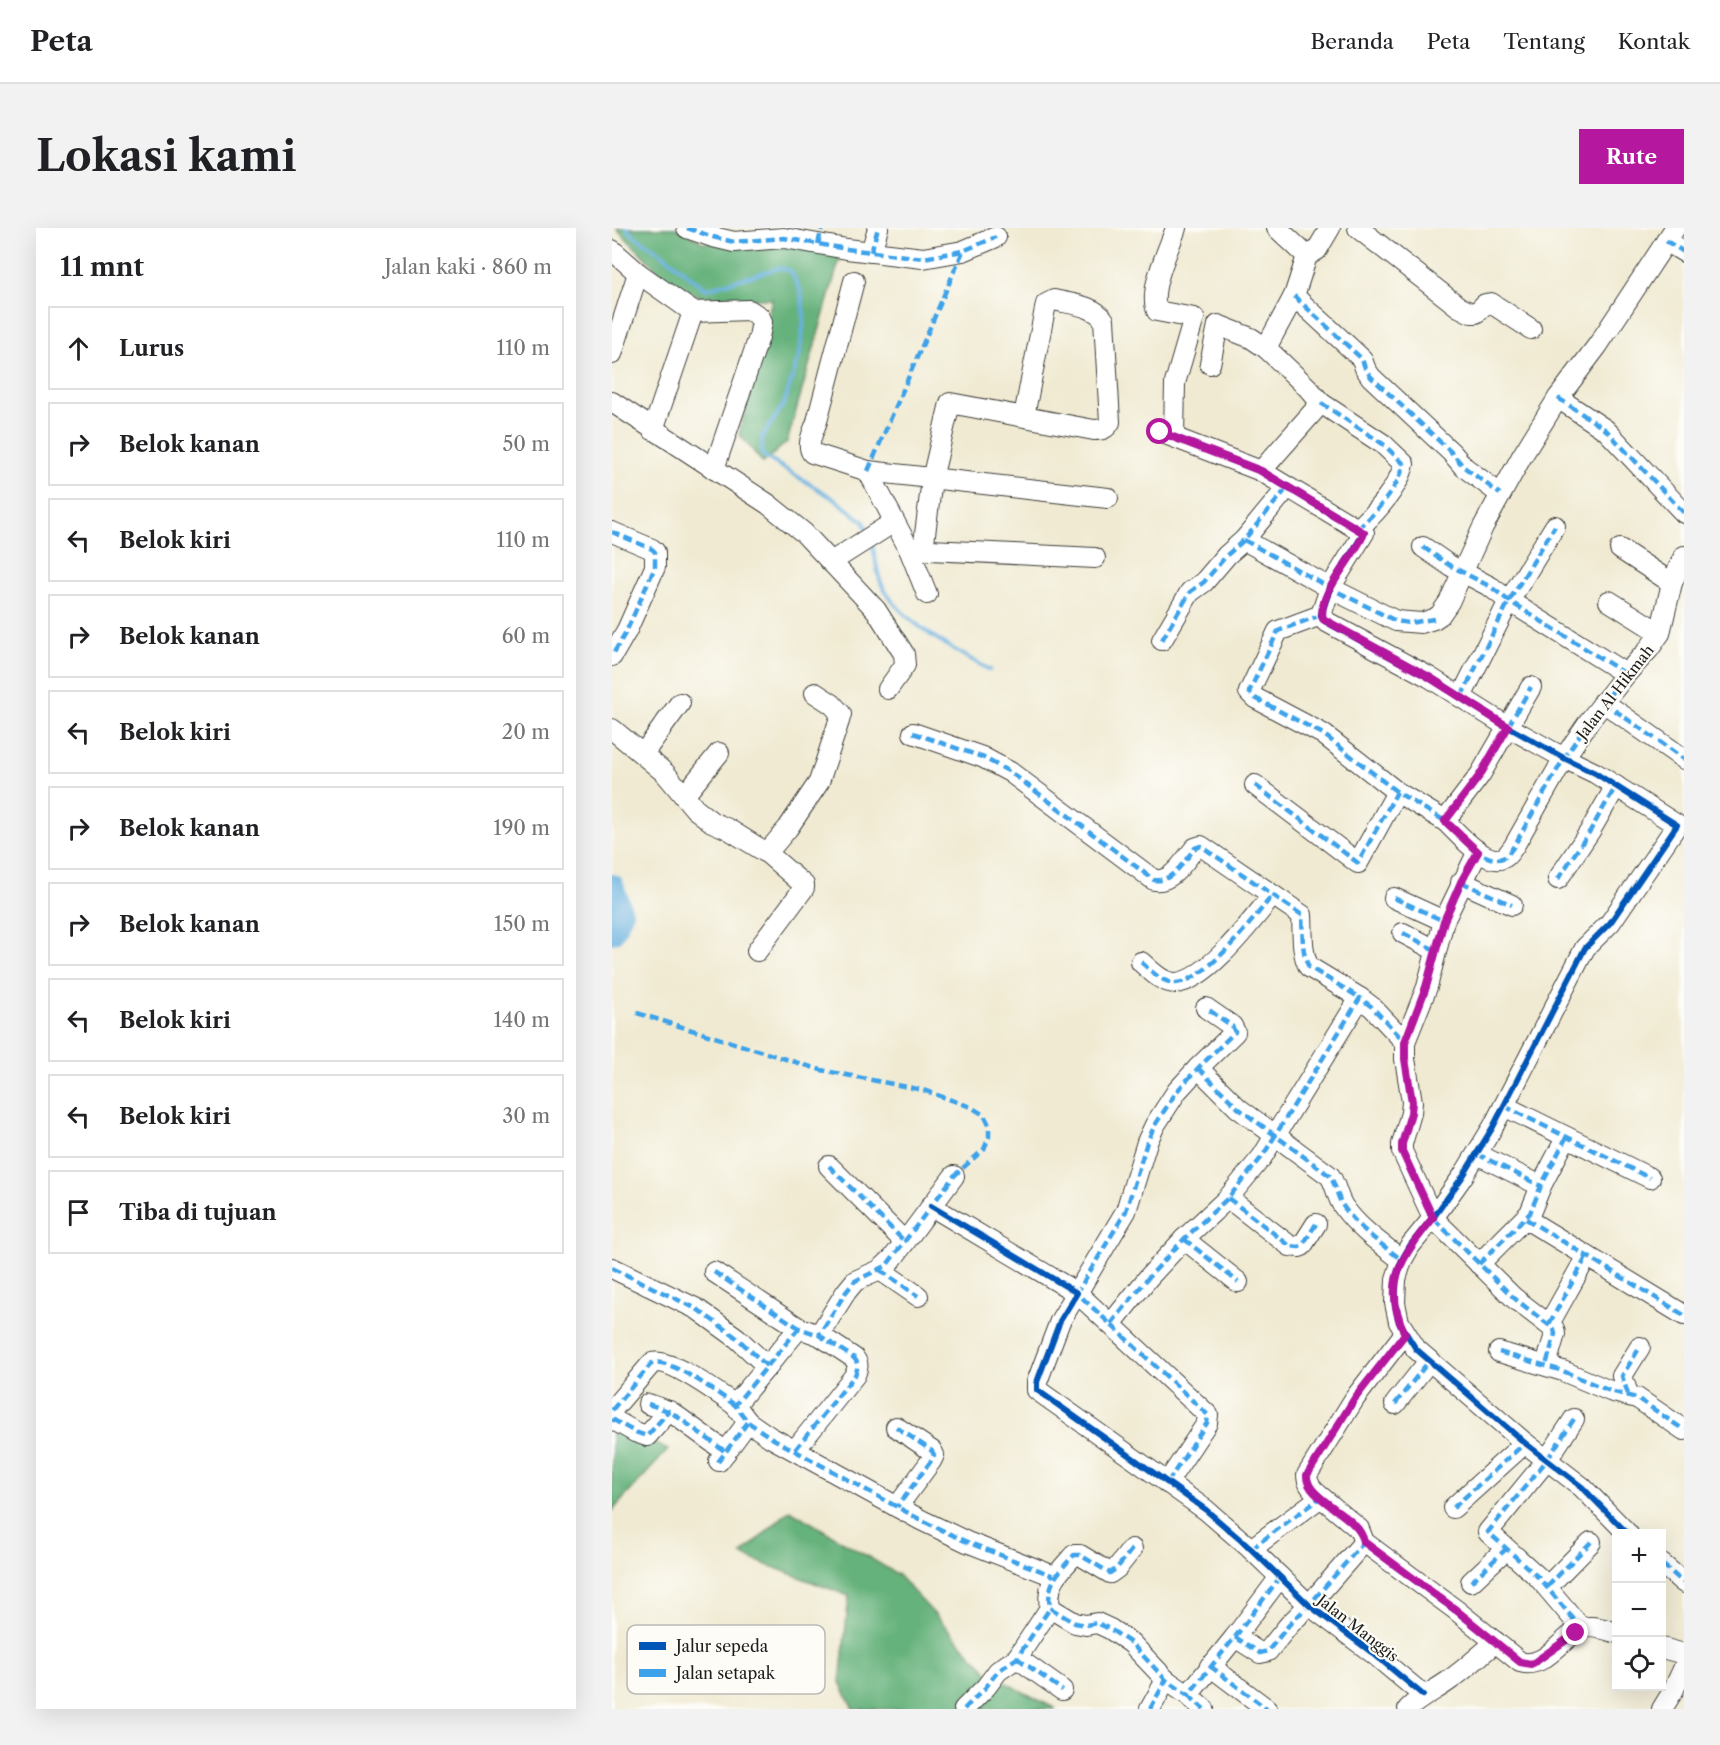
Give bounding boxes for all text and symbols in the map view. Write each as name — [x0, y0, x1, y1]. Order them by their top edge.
text: Peta — [30, 24, 93, 58]
text: Beranda — [1311, 29, 1394, 54]
text: Peta — [1427, 29, 1470, 54]
text: Tentang — [1503, 29, 1585, 54]
text: Kontak — [1618, 29, 1690, 54]
button: Rute — [1579, 129, 1684, 184]
text: Lokasi kami — [36, 130, 297, 182]
text: 11 mnt — [60, 251, 144, 283]
text: Jalan kaki · 860 m — [384, 255, 552, 279]
icon: ahead — [62, 332, 95, 365]
text: Lurus — [119, 335, 184, 362]
text: 110 m — [497, 336, 550, 360]
route start — [1146, 418, 1172, 444]
icon: right — [62, 428, 95, 461]
text: Belok kanan — [119, 431, 260, 458]
text: 50 m — [503, 432, 550, 456]
icon: left — [62, 524, 95, 557]
text: Belok kiri — [119, 527, 231, 554]
text: 110 m — [497, 528, 550, 552]
icon: right — [62, 620, 95, 653]
text: Belok kanan — [119, 623, 260, 650]
text: 60 m — [502, 624, 550, 648]
street label: Jalan Al Hikmah — [1571, 640, 1658, 745]
icon: left — [62, 716, 95, 749]
text: Belok kiri — [119, 719, 231, 746]
text: 20 m — [502, 720, 550, 744]
icon: right — [62, 812, 95, 845]
text: Belok kanan — [119, 815, 260, 842]
text: 190 m — [493, 816, 550, 840]
icon: right — [62, 908, 95, 941]
text: Belok kanan — [119, 911, 260, 938]
text: 150 m — [494, 912, 550, 936]
icon: left — [62, 1004, 95, 1037]
text: Belok kiri — [119, 1007, 231, 1034]
text: 140 m — [493, 1008, 550, 1032]
icon: left — [62, 1100, 95, 1133]
text: Belok kiri — [119, 1103, 231, 1130]
text: 30 m — [502, 1104, 550, 1128]
icon: arrive — [62, 1196, 95, 1229]
text: Tiba di tujuan — [119, 1199, 277, 1226]
map controls — [1612, 1529, 1666, 1691]
button: + — [1612, 1529, 1666, 1583]
button: − — [1612, 1583, 1666, 1637]
street label: Jalan Manggis — [1312, 1589, 1402, 1666]
route end — [1562, 1619, 1588, 1645]
legend — [627, 1625, 825, 1694]
text: Jalur sepeda — [673, 1636, 769, 1656]
button: locate — [1612, 1637, 1666, 1691]
text: Jalan setapak — [673, 1663, 776, 1683]

